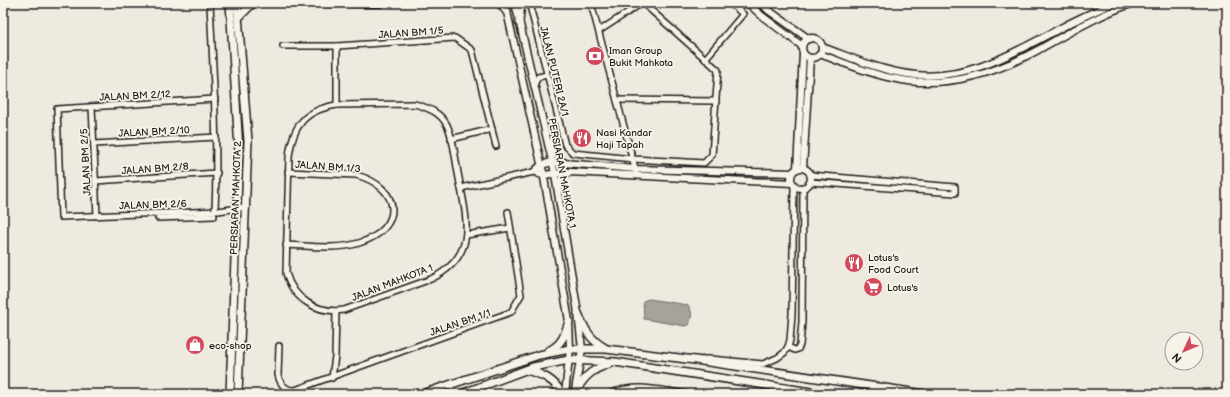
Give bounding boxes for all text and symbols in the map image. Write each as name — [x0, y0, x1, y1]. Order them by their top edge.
street label: JALAN BM 1/5 — [378, 25, 444, 41]
street label: JALAN PUTERI 2A/1 — [537, 25, 571, 118]
bank icon: Iman Group Bukit Mahkota — [584, 45, 606, 67]
place label: Iman Group Bukit Mahkota — [609, 45, 673, 69]
street label: JALAN BM 2/12 — [99, 88, 171, 104]
street label: PERSIARAN MAHKOTA 1 — [545, 117, 579, 229]
street label: JALAN BM 2/10 — [118, 124, 190, 140]
restaurant icon: Nasi Kandar Haji Tapah — [571, 127, 593, 149]
place label: Nasi Kandar Haji Tapah — [596, 127, 652, 151]
street label: JALAN BM 2/5 — [78, 128, 94, 196]
street label: PERSIARAN MAHKOTA 2 — [228, 141, 244, 255]
street label: JALAN BM 1/3 — [295, 159, 361, 175]
street label: JALAN BM 2/8 — [121, 161, 189, 177]
street label: JALAN BM 2/6 — [119, 198, 187, 212]
restaurant icon: Lotus's Food Court — [843, 252, 865, 274]
place label: Lotus's Food Court — [868, 252, 919, 276]
street label: JALAN MAHKOTA 1 — [350, 262, 435, 304]
supermarket icon: Lotus's — [862, 276, 884, 298]
place label: Lotus's — [887, 282, 918, 294]
street label: JALAN BM 1/1 — [428, 307, 492, 339]
north arrow — [1164, 331, 1204, 371]
shop icon: eco-shop — [184, 334, 206, 356]
place label: eco-shop — [209, 340, 252, 352]
text: N — [1170, 350, 1185, 365]

